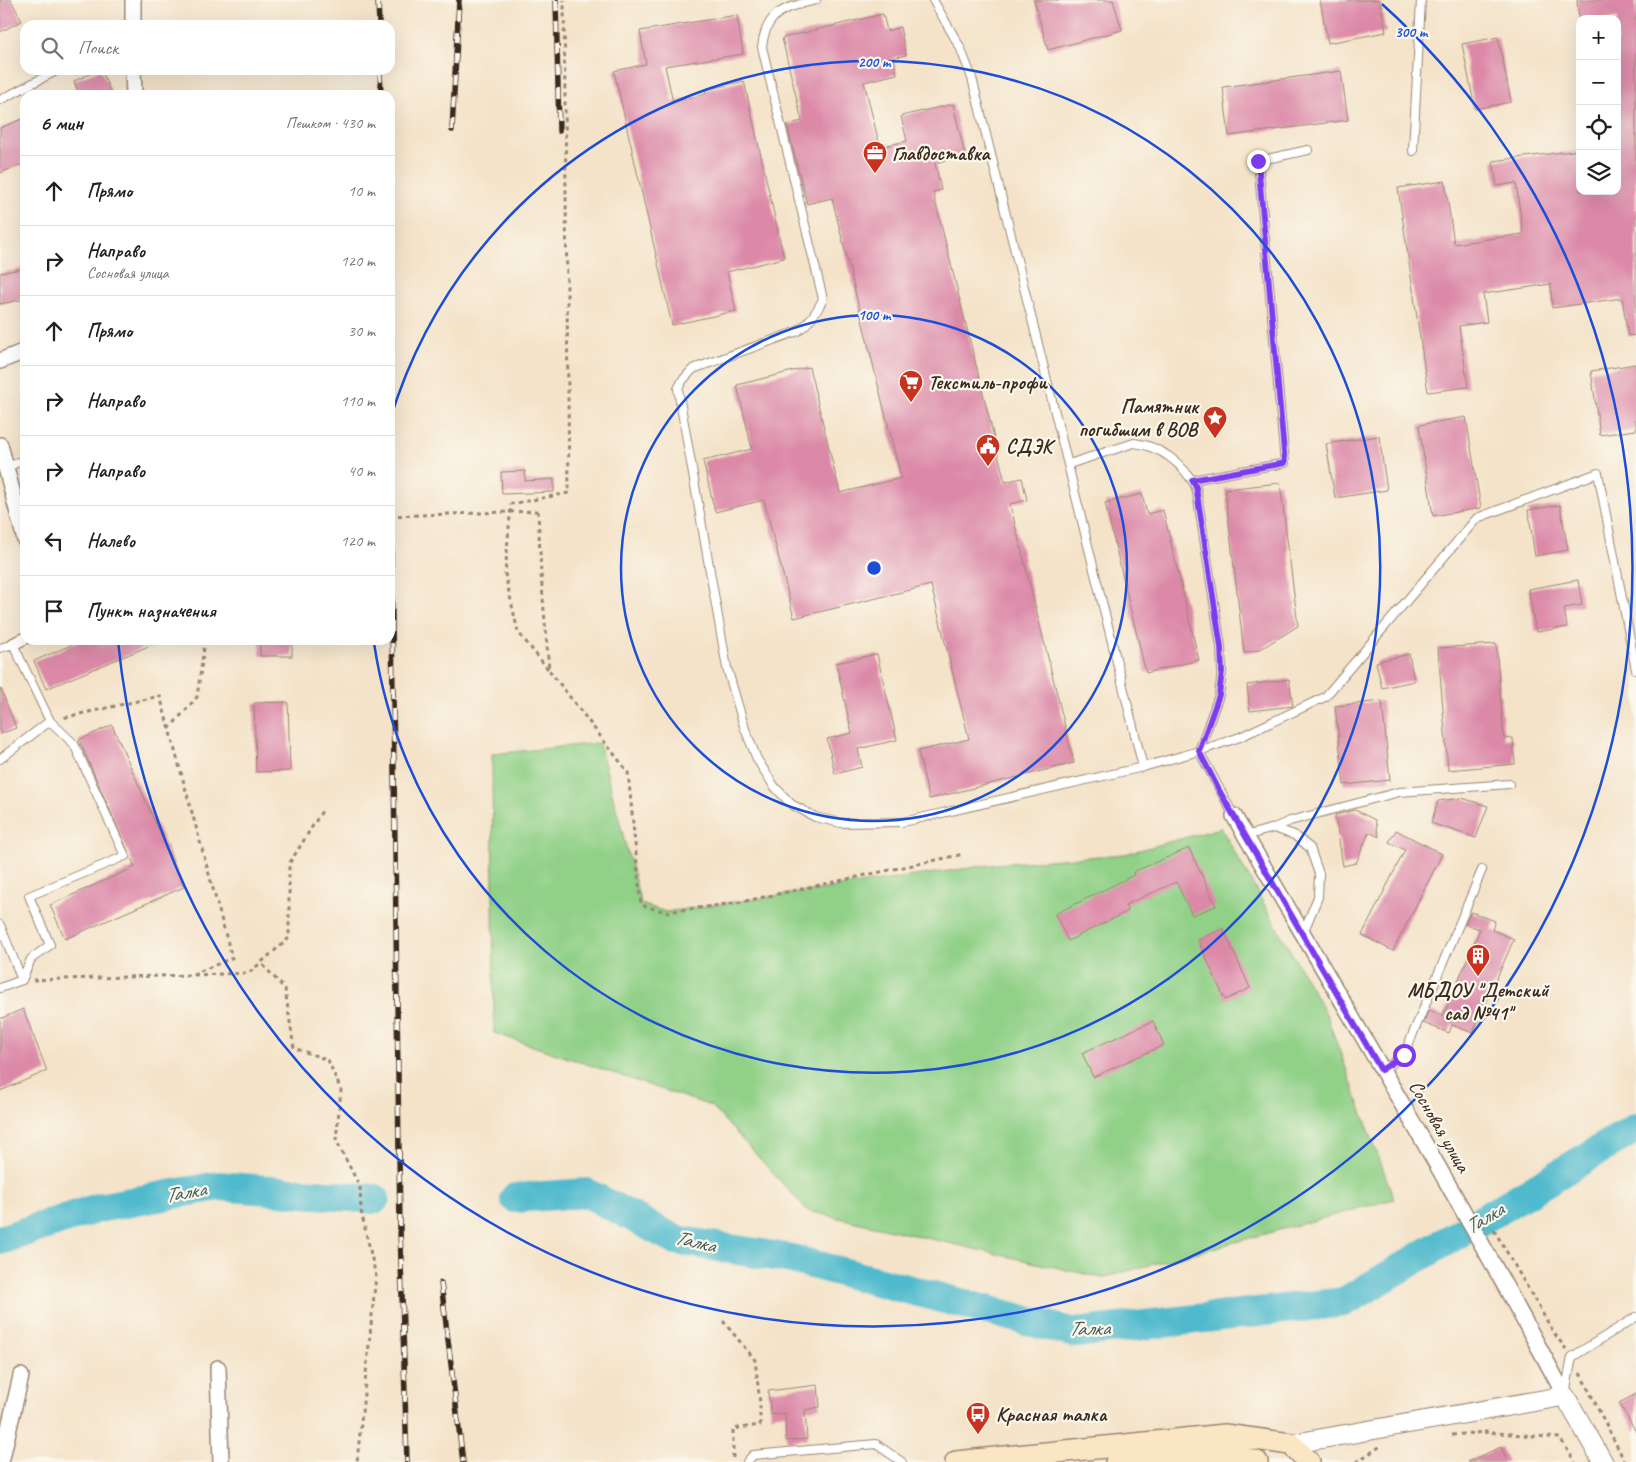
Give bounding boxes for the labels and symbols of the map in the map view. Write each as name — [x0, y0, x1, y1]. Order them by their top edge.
text: 300 m — [1395, 23, 1429, 42]
text: 200 m — [858, 53, 892, 72]
office icon: Главдоставка — [862, 140, 888, 174]
place label: Главдоставка — [892, 141, 991, 166]
route end — [1247, 150, 1270, 173]
text: 100 m — [858, 306, 892, 325]
supermarket icon: Текстиль-профи — [898, 369, 924, 403]
place label: Текстиль-профи — [928, 370, 1048, 395]
place label: Памятник погибшим в ВОВ — [1079, 394, 1200, 442]
place icon: Памятник погибшим в ВОВ — [1202, 405, 1228, 439]
public building icon: СДЭК — [975, 433, 1001, 467]
place label: СДЭК — [1006, 434, 1056, 459]
centre of rings — [865, 559, 883, 577]
building icon: МБДОУ "Детский сад №41" — [1465, 943, 1491, 977]
place label: МБДОУ "Детский сад №41" — [1408, 978, 1550, 1026]
route start — [1393, 1044, 1416, 1067]
street label: Сосновая улица — [1403, 1076, 1477, 1178]
water label: Талка — [163, 1175, 210, 1208]
water label: Талка — [1460, 1195, 1510, 1240]
water label: Талка — [672, 1224, 720, 1259]
water label: Талка — [1068, 1315, 1112, 1341]
bus stop icon: Красная талка — [965, 1401, 991, 1435]
place label: Красная талка — [996, 1402, 1108, 1427]

